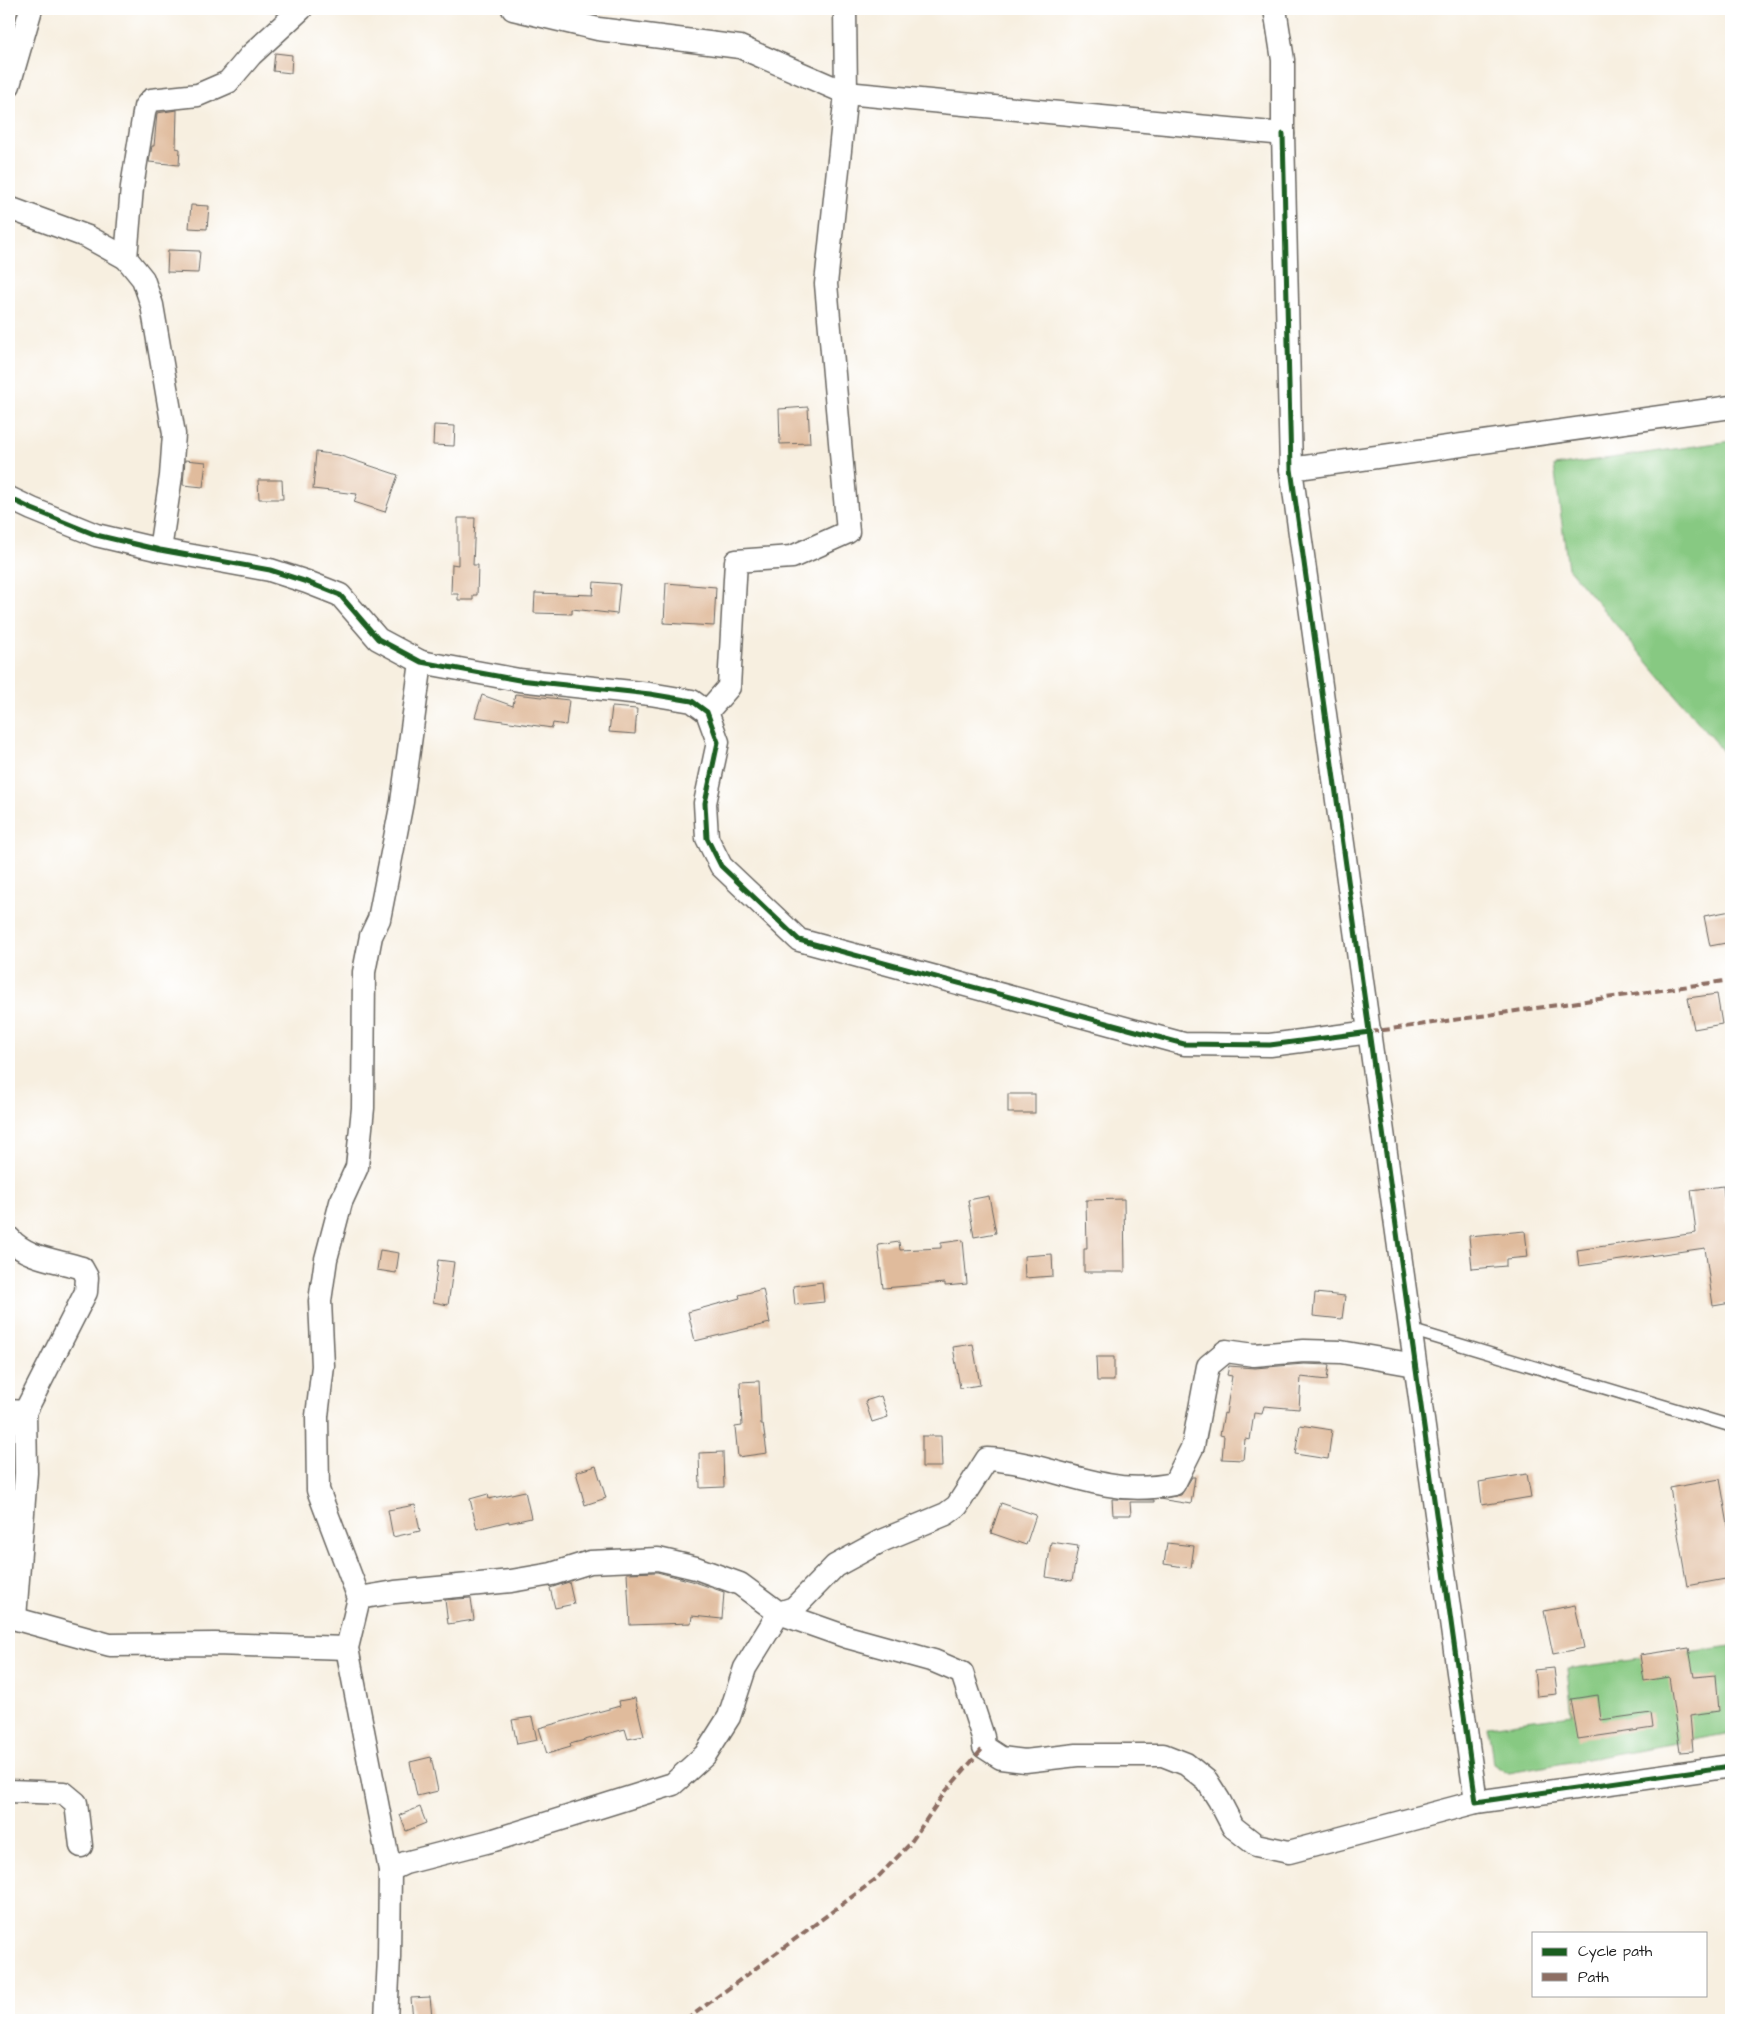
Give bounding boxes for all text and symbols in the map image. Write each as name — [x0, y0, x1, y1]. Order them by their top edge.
legend — [1532, 1932, 1708, 1996]
text: Cycle path — [1578, 1941, 1653, 1963]
text: Path — [1578, 1967, 1609, 1988]

